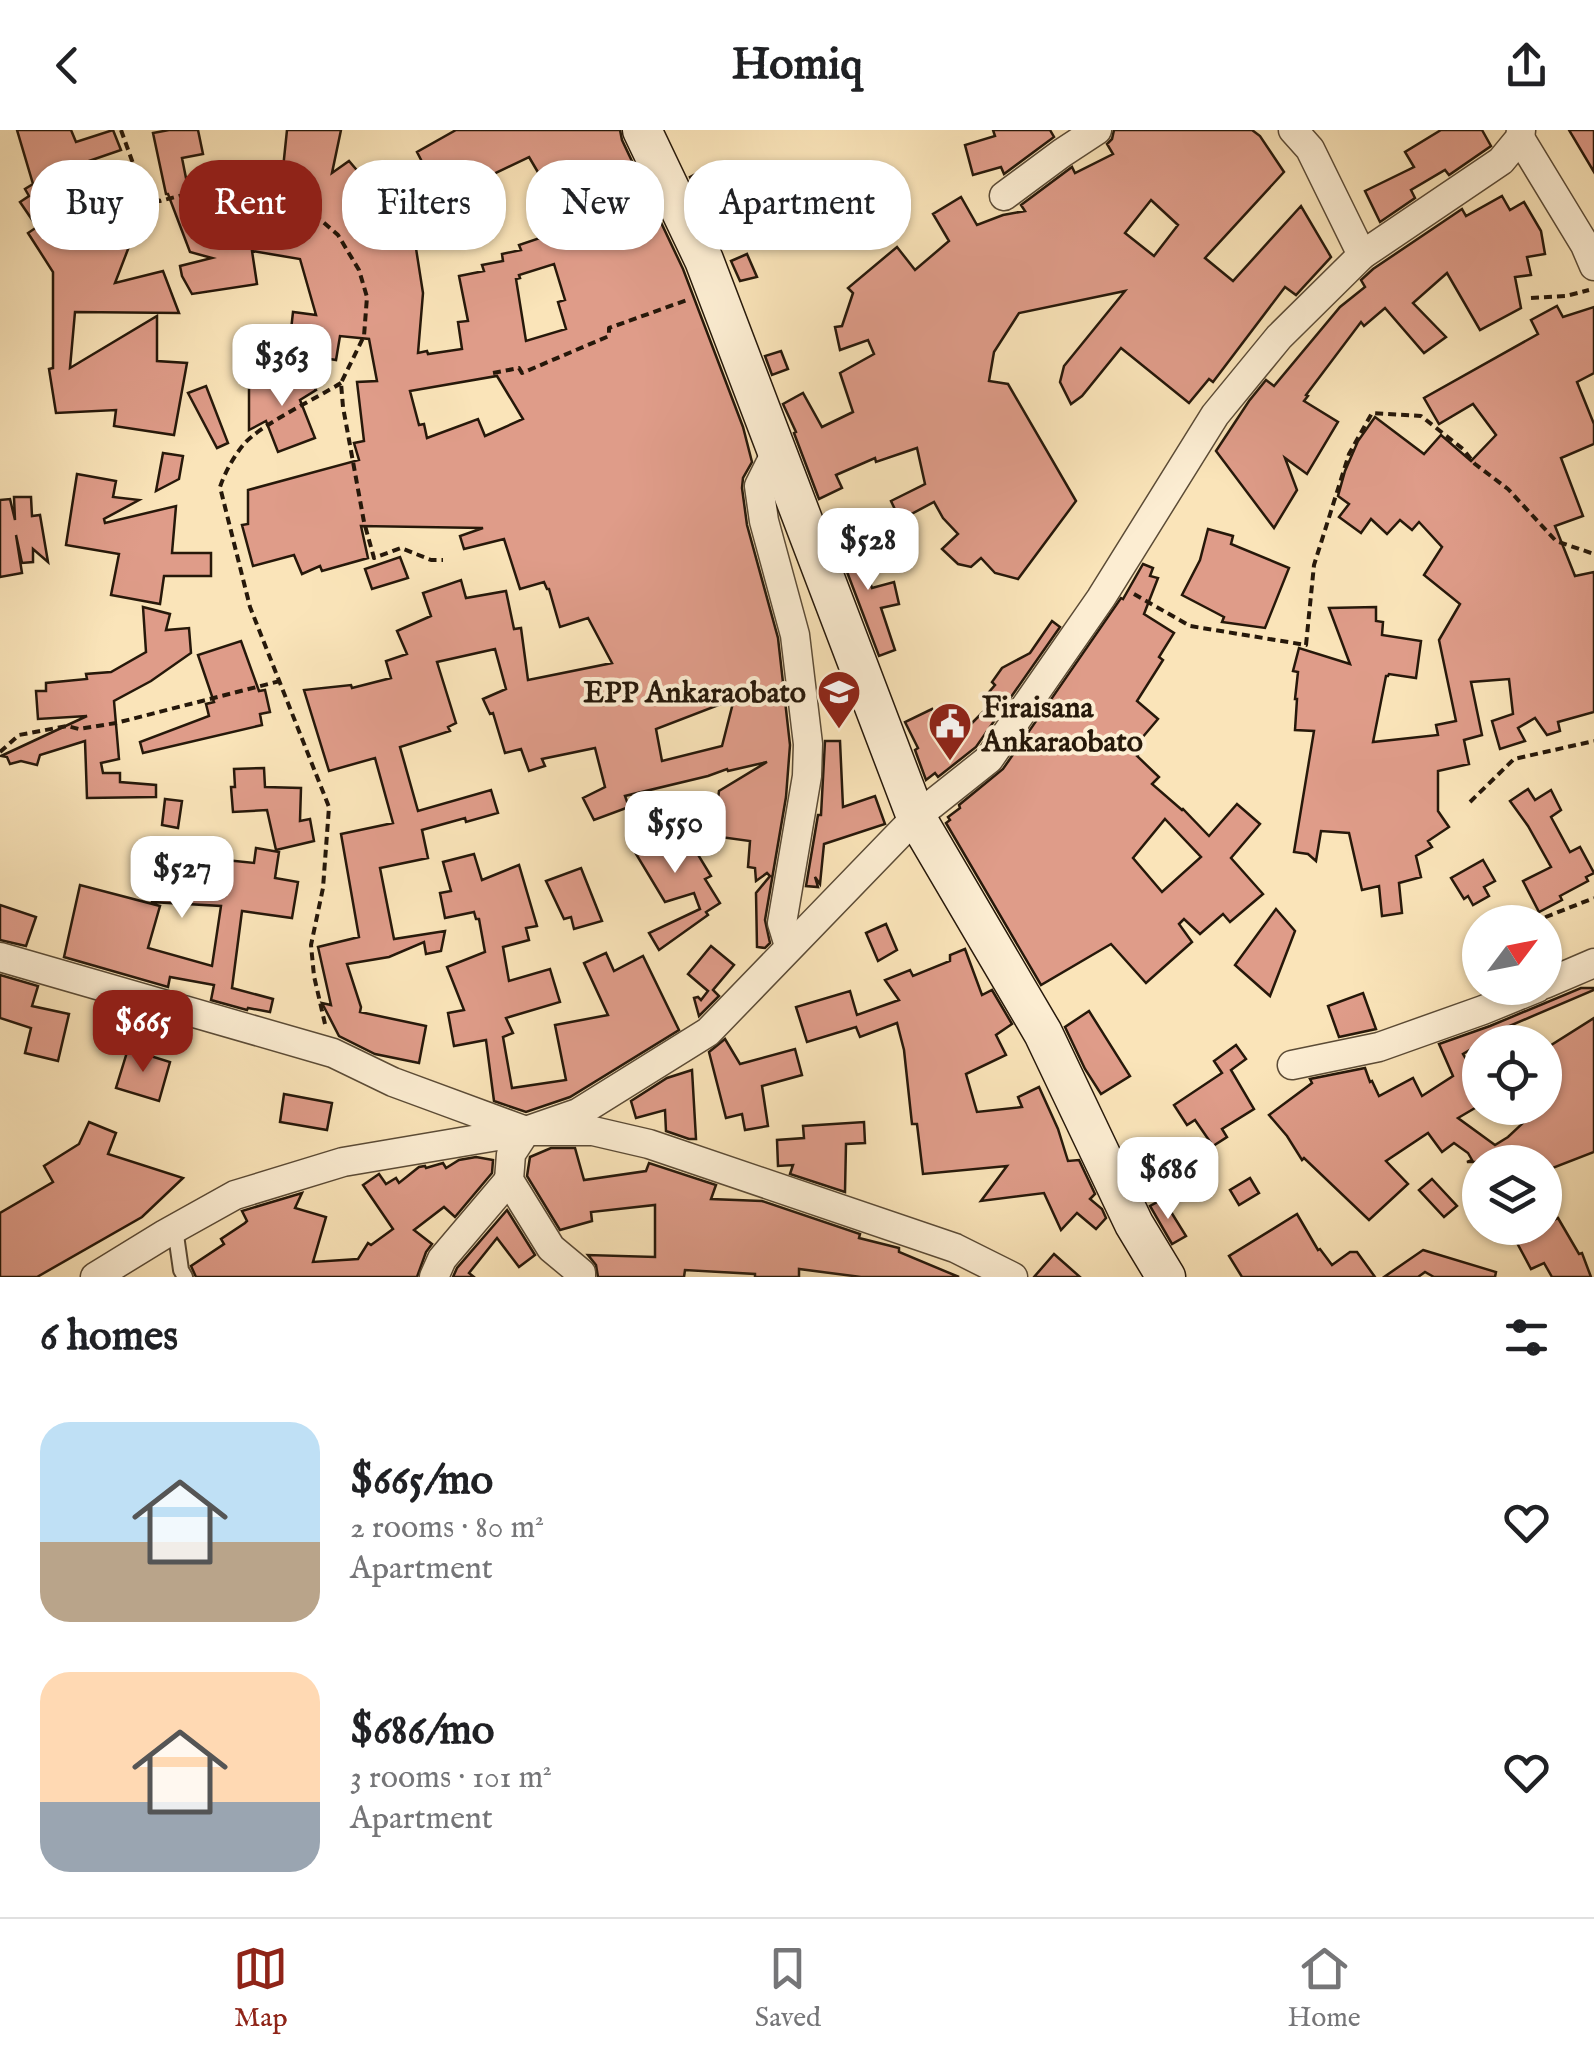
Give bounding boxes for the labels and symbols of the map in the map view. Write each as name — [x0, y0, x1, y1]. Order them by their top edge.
pin: $363 — [223, 324, 341, 409]
pin: $528 — [809, 508, 927, 593]
school or university icon: EPP Ankaraobato — [816, 669, 862, 730]
place label: EPP Ankaraobato — [583, 675, 806, 713]
place label: Firaisana Ankaraobato — [981, 690, 1143, 762]
public building icon: Firaisana Ankaraobato — [927, 701, 973, 762]
pin: $550 — [616, 791, 734, 876]
pin: $527 — [123, 836, 241, 921]
north arrow — [1462, 905, 1562, 1005]
pin: $665 — [84, 990, 202, 1075]
pin: $686 — [1109, 1137, 1227, 1222]

